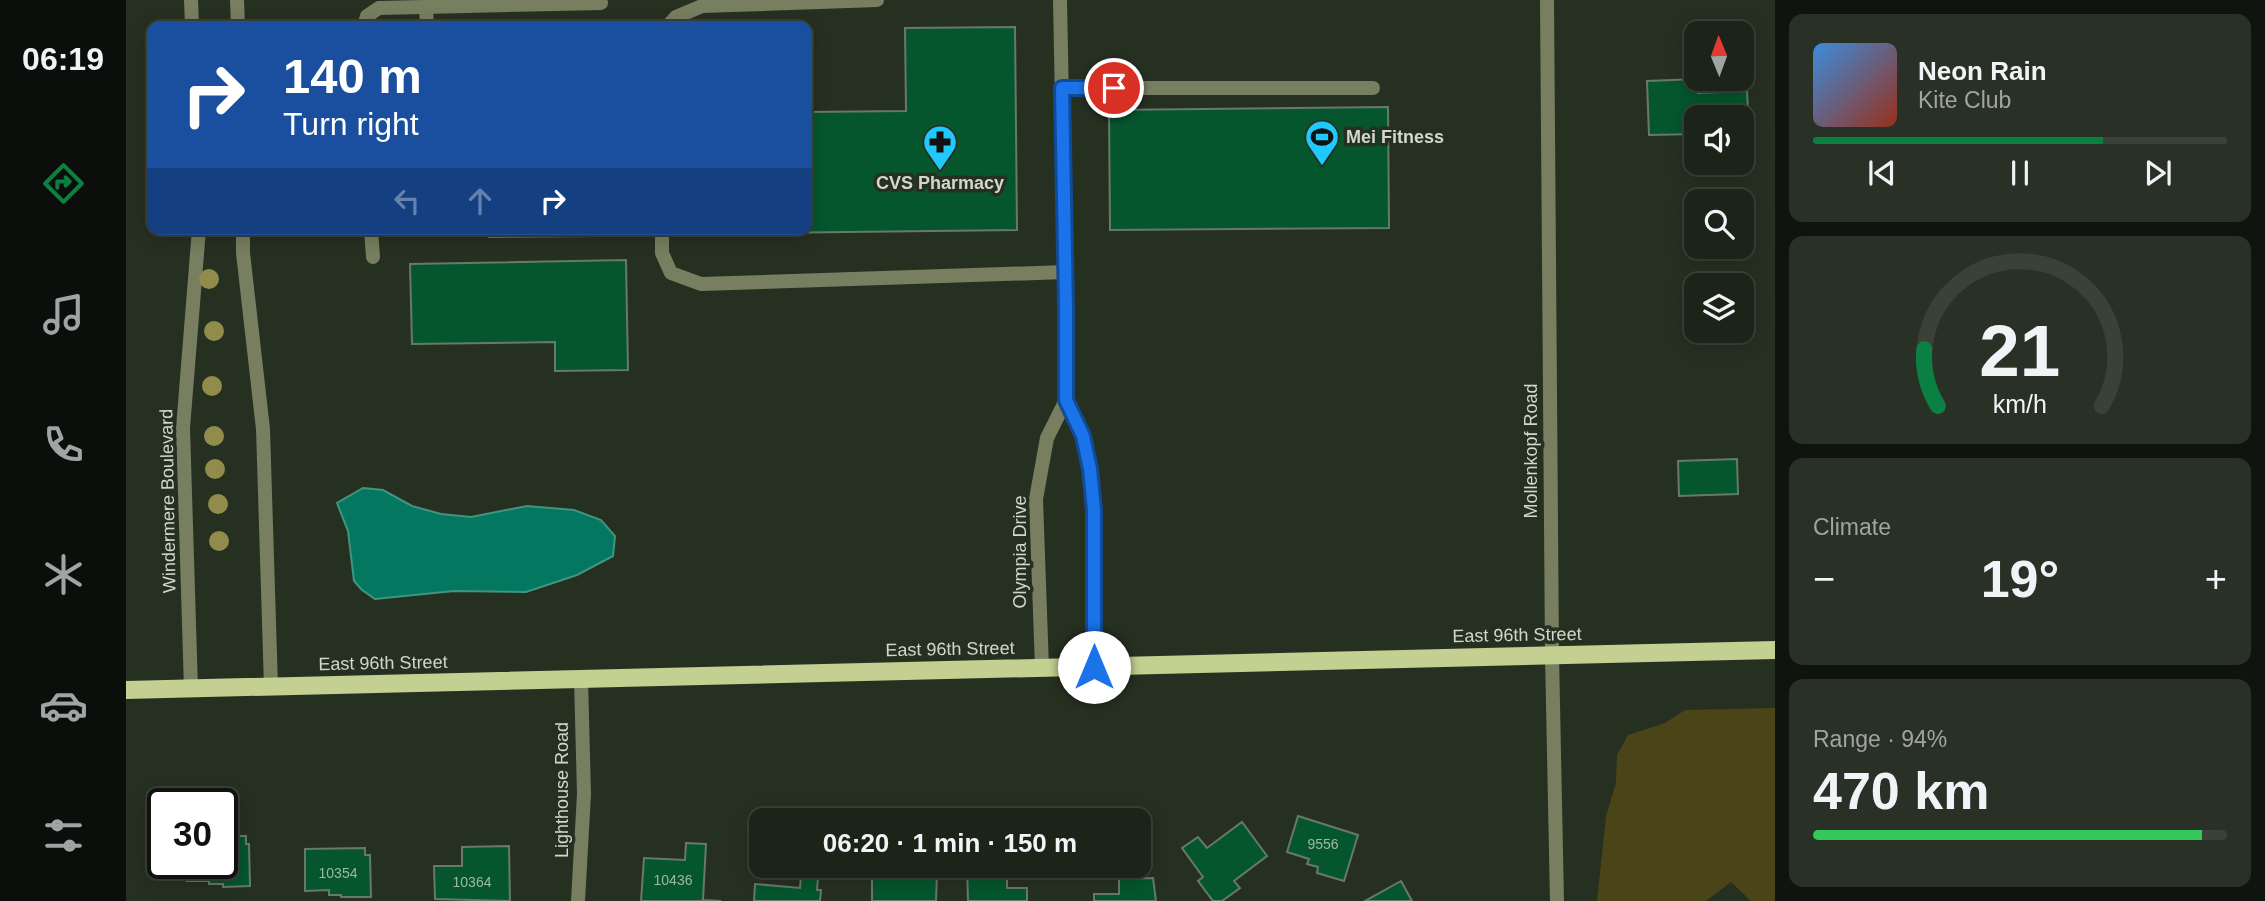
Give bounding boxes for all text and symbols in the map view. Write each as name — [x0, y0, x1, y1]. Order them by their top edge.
north arrow — [1684, 21, 1754, 91]
map controls — [1684, 21, 1754, 343]
text: 06:19 — [22, 41, 104, 77]
icon: right — [168, 49, 259, 140]
text: 140 m — [283, 49, 422, 103]
text: Neon Rain — [1918, 56, 2047, 86]
pin — [1084, 58, 1144, 118]
icon: arrive — [1095, 69, 1133, 107]
text: Kite Club — [1918, 87, 2011, 113]
button: sound — [1684, 105, 1754, 175]
text: Turn right — [283, 106, 419, 142]
sports icon: Mei Fitness — [1303, 118, 1341, 167]
pharmacy icon: CVS Pharmacy — [921, 123, 959, 172]
place label: Mei Fitness — [1346, 127, 1444, 147]
icon: previous — [1863, 154, 1901, 192]
icon: pause — [2001, 154, 2039, 192]
icon: next — [2139, 154, 2177, 192]
icon: directions — [39, 159, 88, 208]
place label: CVS Pharmacy — [876, 173, 1004, 193]
icon: left — [388, 182, 426, 220]
icon: ahead — [461, 182, 499, 220]
icon: right — [534, 182, 572, 220]
button: search — [1684, 189, 1754, 259]
button: layers — [1684, 273, 1754, 343]
icon: music — [39, 290, 88, 339]
text: 21 — [1980, 310, 2060, 391]
street label: Mollenkopf Road — [1521, 383, 1541, 519]
text: km/h — [1993, 389, 2047, 417]
street label: Windermere Boulevard — [156, 409, 180, 593]
icon: phone — [39, 420, 88, 469]
street label: Olympia Drive — [1010, 495, 1030, 609]
text: Climate — [1813, 514, 1891, 540]
icon: climate — [39, 550, 88, 599]
text: 19° — [1981, 550, 2059, 608]
text: − — [1813, 558, 1835, 600]
text: + — [2205, 558, 2227, 600]
street label: East 96th Street — [1452, 624, 1582, 646]
position arrow — [1057, 630, 1131, 704]
street label: East 96th Street — [885, 638, 1015, 660]
street label: East 96th Street — [318, 652, 448, 674]
icon: car — [39, 681, 88, 730]
street label: Lighthouse Road — [552, 722, 572, 858]
text: Range · 94% — [1813, 726, 1947, 752]
text: 470 km — [1813, 762, 1989, 820]
speed limit sign: 30 — [147, 788, 238, 879]
icon: filters — [39, 811, 88, 860]
text: 06:20 · 1 min · 150 m — [823, 828, 1077, 858]
house number: 9556 — [1307, 836, 1339, 852]
house number: 10354 — [319, 865, 358, 881]
house number: 10436 — [654, 872, 693, 888]
house number: 10364 — [453, 874, 492, 890]

